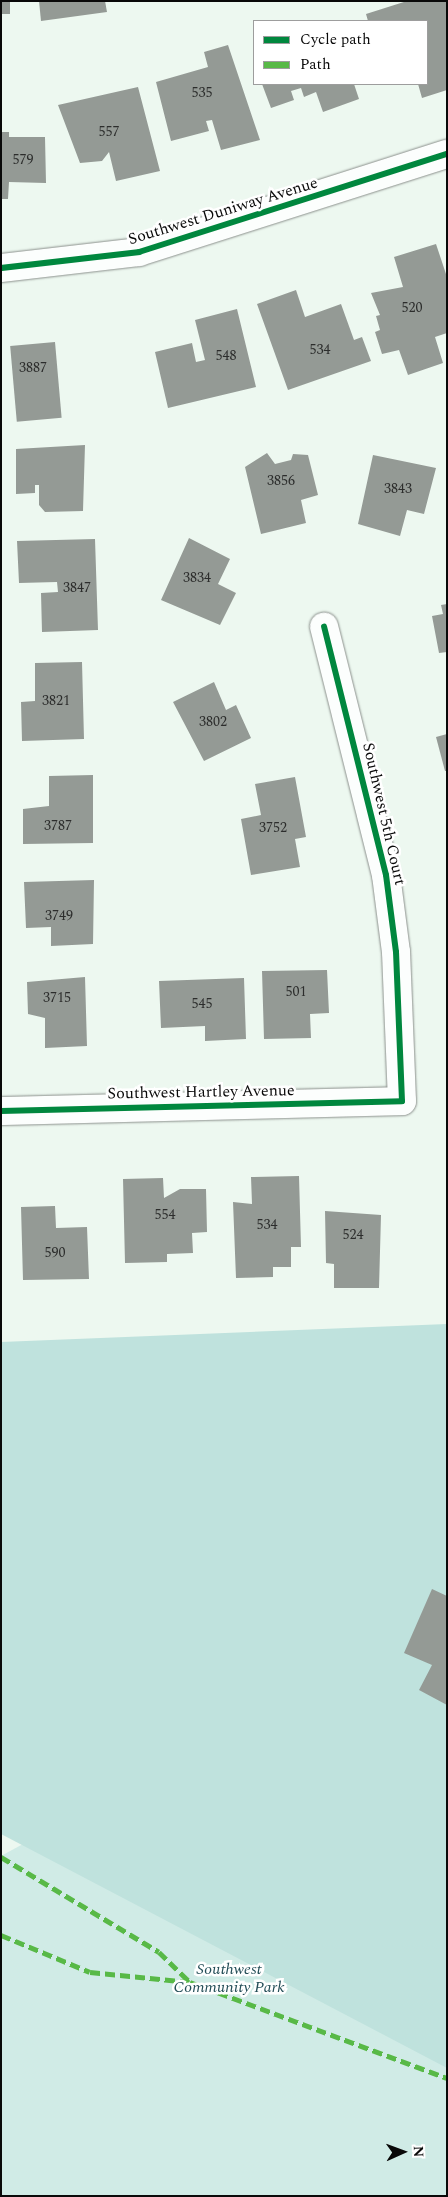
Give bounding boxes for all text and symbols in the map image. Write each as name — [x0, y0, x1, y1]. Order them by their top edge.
legend — [253, 20, 428, 85]
text: Cycle path — [300, 28, 371, 51]
text: Path — [300, 53, 331, 76]
house number: 535 — [192, 85, 212, 101]
house number: 557 — [99, 124, 119, 140]
house number: 579 — [13, 152, 33, 168]
street label: Southwest Duniway Avenue — [126, 173, 320, 249]
house number: 520 — [402, 300, 422, 316]
house number: 534 — [310, 342, 330, 358]
house number: 548 — [216, 348, 236, 364]
house number: 3887 — [19, 360, 47, 376]
house number: 3856 — [267, 473, 295, 489]
house number: 3843 — [384, 481, 412, 497]
house number: 3834 — [183, 570, 211, 586]
house number: 3847 — [63, 580, 91, 596]
house number: 3821 — [42, 693, 70, 709]
house number: 3802 — [199, 714, 227, 730]
street label: Southwest 5th Court — [358, 741, 410, 887]
house number: 3787 — [44, 818, 72, 834]
house number: 3752 — [259, 820, 287, 836]
house number: 3749 — [45, 908, 73, 924]
house number: 501 — [286, 984, 306, 1000]
house number: 3715 — [43, 990, 71, 1006]
house number: 545 — [192, 996, 212, 1012]
street label: Southwest Hartley Avenue — [107, 1081, 295, 1103]
house number: 554 — [155, 1207, 175, 1223]
house number: 534 — [257, 1217, 277, 1233]
house number: 524 — [343, 1227, 363, 1243]
house number: 590 — [45, 1245, 65, 1261]
park label: Southwest Community Park — [173, 1959, 285, 1997]
north arrow — [378, 2127, 428, 2177]
text: N — [408, 2145, 429, 2158]

